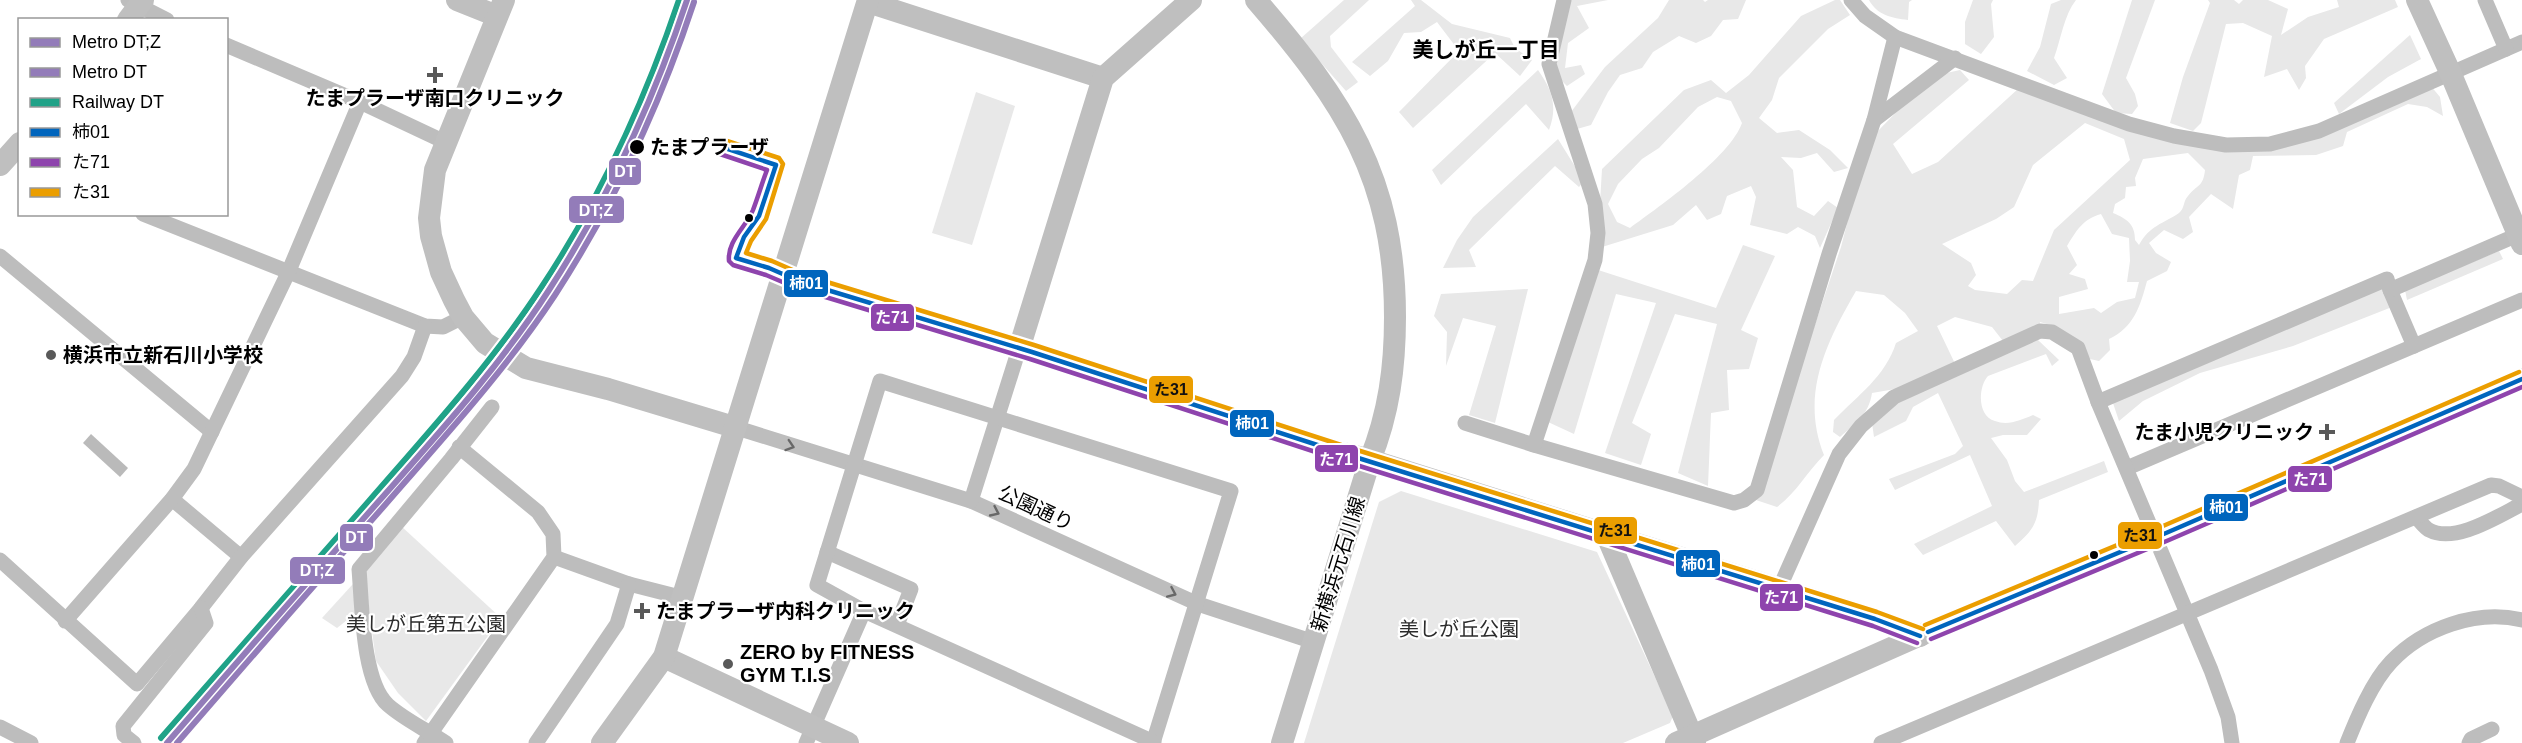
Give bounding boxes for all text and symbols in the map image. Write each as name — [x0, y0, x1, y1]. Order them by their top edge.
legend — [18, 18, 228, 216]
text: Metro DT;Z — [72, 32, 161, 52]
district label: 美しが丘一丁目 — [1413, 38, 1560, 61]
text: Metro DT — [72, 62, 147, 82]
marker: たまプラーザ南口クリニック — [426, 66, 444, 84]
place label: たまプラーザ南口クリニック — [306, 87, 565, 109]
text: Railway DT — [72, 92, 164, 112]
text: 柿01 — [72, 122, 110, 142]
place label: たまプラーザ — [650, 136, 769, 158]
marker: たまプラーザ — [628, 138, 646, 156]
text: た71 — [72, 152, 110, 172]
line badge: DT — [608, 157, 642, 186]
text: DT — [614, 163, 636, 180]
text: た31 — [72, 182, 110, 202]
line badge: DT;Z — [568, 195, 625, 224]
text: DT;Z — [579, 202, 614, 219]
unlabelled marker — [743, 212, 755, 224]
line badge: 柿01 — [783, 269, 829, 298]
text: 柿01 — [789, 275, 823, 292]
line badge: た71 — [870, 303, 915, 332]
text: た71 — [875, 309, 909, 326]
place label: 横浜市立新石川小学校 — [63, 344, 263, 366]
marker: 横浜市立新石川小学校 — [44, 348, 58, 362]
line badge: た31 — [1148, 375, 1194, 404]
text: た31 — [1154, 381, 1188, 398]
line badge: 柿01 — [1229, 409, 1275, 438]
text: 柿01 — [1235, 415, 1269, 432]
place label: たま小児クリニック — [2135, 421, 2314, 443]
marker: たま小児クリニック — [2318, 423, 2336, 441]
one-way arrow — [784, 438, 795, 451]
line badge: た71 — [1314, 444, 1359, 473]
text: た71 — [1319, 451, 1353, 468]
line badge: た71 — [2287, 465, 2333, 493]
text: た71 — [2293, 471, 2327, 488]
street label: 公園通り — [995, 481, 1077, 535]
line badge: 柿01 — [2203, 493, 2249, 522]
street label: 新横浜元石川線 — [1307, 494, 1369, 634]
text: 柿01 — [2209, 499, 2243, 516]
one-way arrow — [988, 505, 999, 517]
line badge: た31 — [1593, 516, 1638, 545]
line badge: た31 — [2117, 521, 2163, 550]
text: た31 — [1598, 522, 1632, 539]
line badge: DT — [339, 523, 374, 552]
text: た31 — [2123, 527, 2157, 544]
text: DT — [345, 529, 367, 546]
line badge: 柿01 — [1675, 549, 1721, 578]
unlabelled marker — [2088, 549, 2100, 561]
line badge: DT;Z — [289, 556, 346, 585]
text: 柿01 — [1681, 556, 1715, 573]
text: DT;Z — [300, 562, 335, 579]
line badge: た71 — [1759, 583, 1804, 612]
one-way arrow — [1166, 586, 1177, 598]
text: た71 — [1764, 589, 1798, 606]
place label: たまプラーザ内科クリニック — [656, 600, 915, 622]
marker: たまプラーザ内科クリニック — [633, 602, 651, 620]
park label: 美しが丘第五公園 — [346, 613, 506, 635]
park label: 美しが丘公園 — [1399, 618, 1519, 640]
place label: ZERO by FITNESS GYM T.I.S — [740, 641, 914, 686]
marker: ZERO by FITNESS GYM T.I.S — [721, 657, 735, 671]

